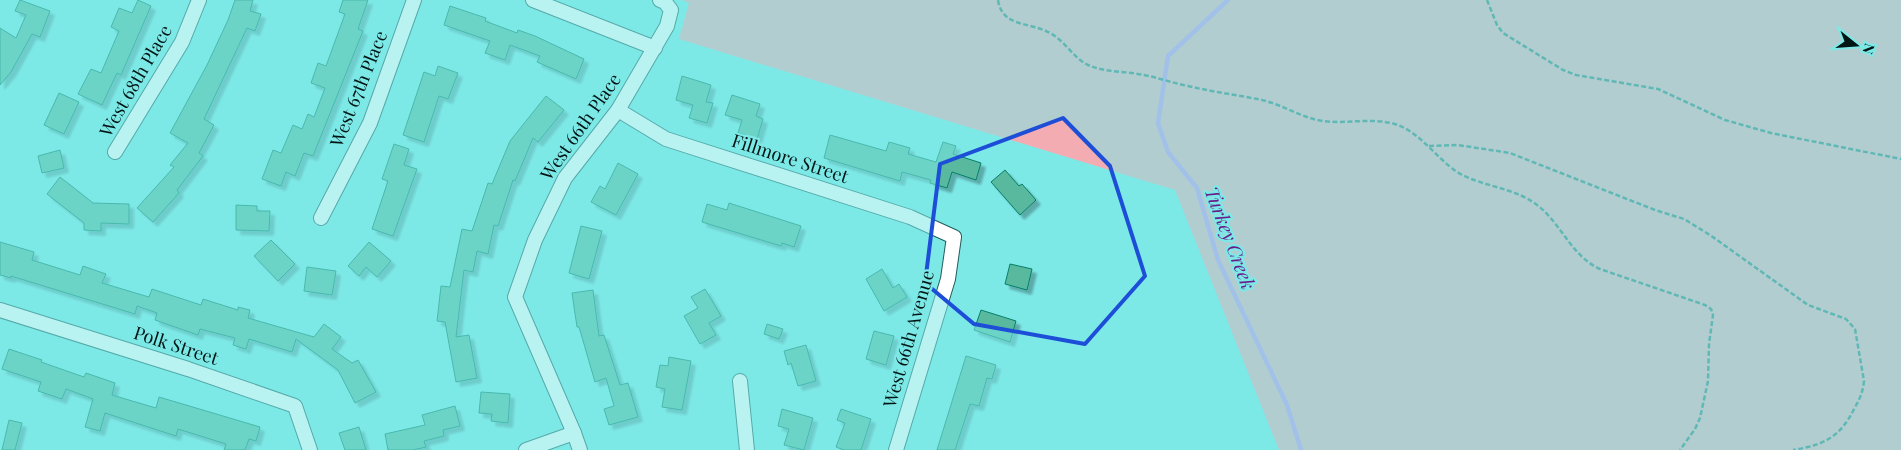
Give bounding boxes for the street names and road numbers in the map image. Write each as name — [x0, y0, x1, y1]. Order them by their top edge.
street label: West 68th Place — [93, 20, 177, 142]
street label: West 67th Place — [324, 27, 392, 151]
street label: West 66th Place — [534, 68, 626, 185]
street label: Fillmore Street — [729, 128, 852, 188]
street label: West 66th Avenue — [877, 267, 939, 411]
street label: Polk Street — [131, 320, 222, 370]

